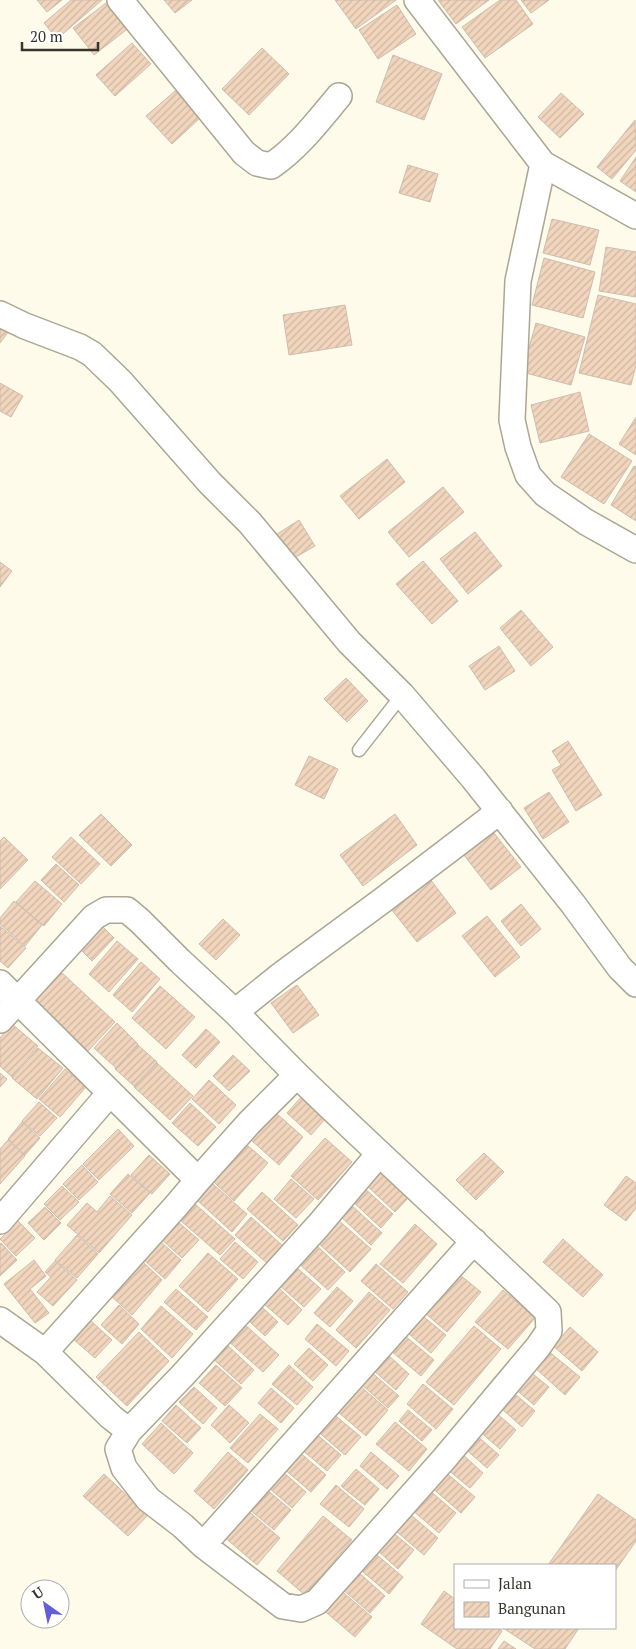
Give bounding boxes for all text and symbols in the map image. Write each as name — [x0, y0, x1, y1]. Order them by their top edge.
scale bar — [22, 20, 99, 52]
text: 20 m — [30, 26, 63, 46]
legend — [454, 1564, 616, 1629]
text: Jalan — [498, 1573, 532, 1593]
north arrow — [20, 1579, 70, 1629]
text: U — [28, 1582, 47, 1603]
text: Bangunan — [498, 1598, 566, 1618]

